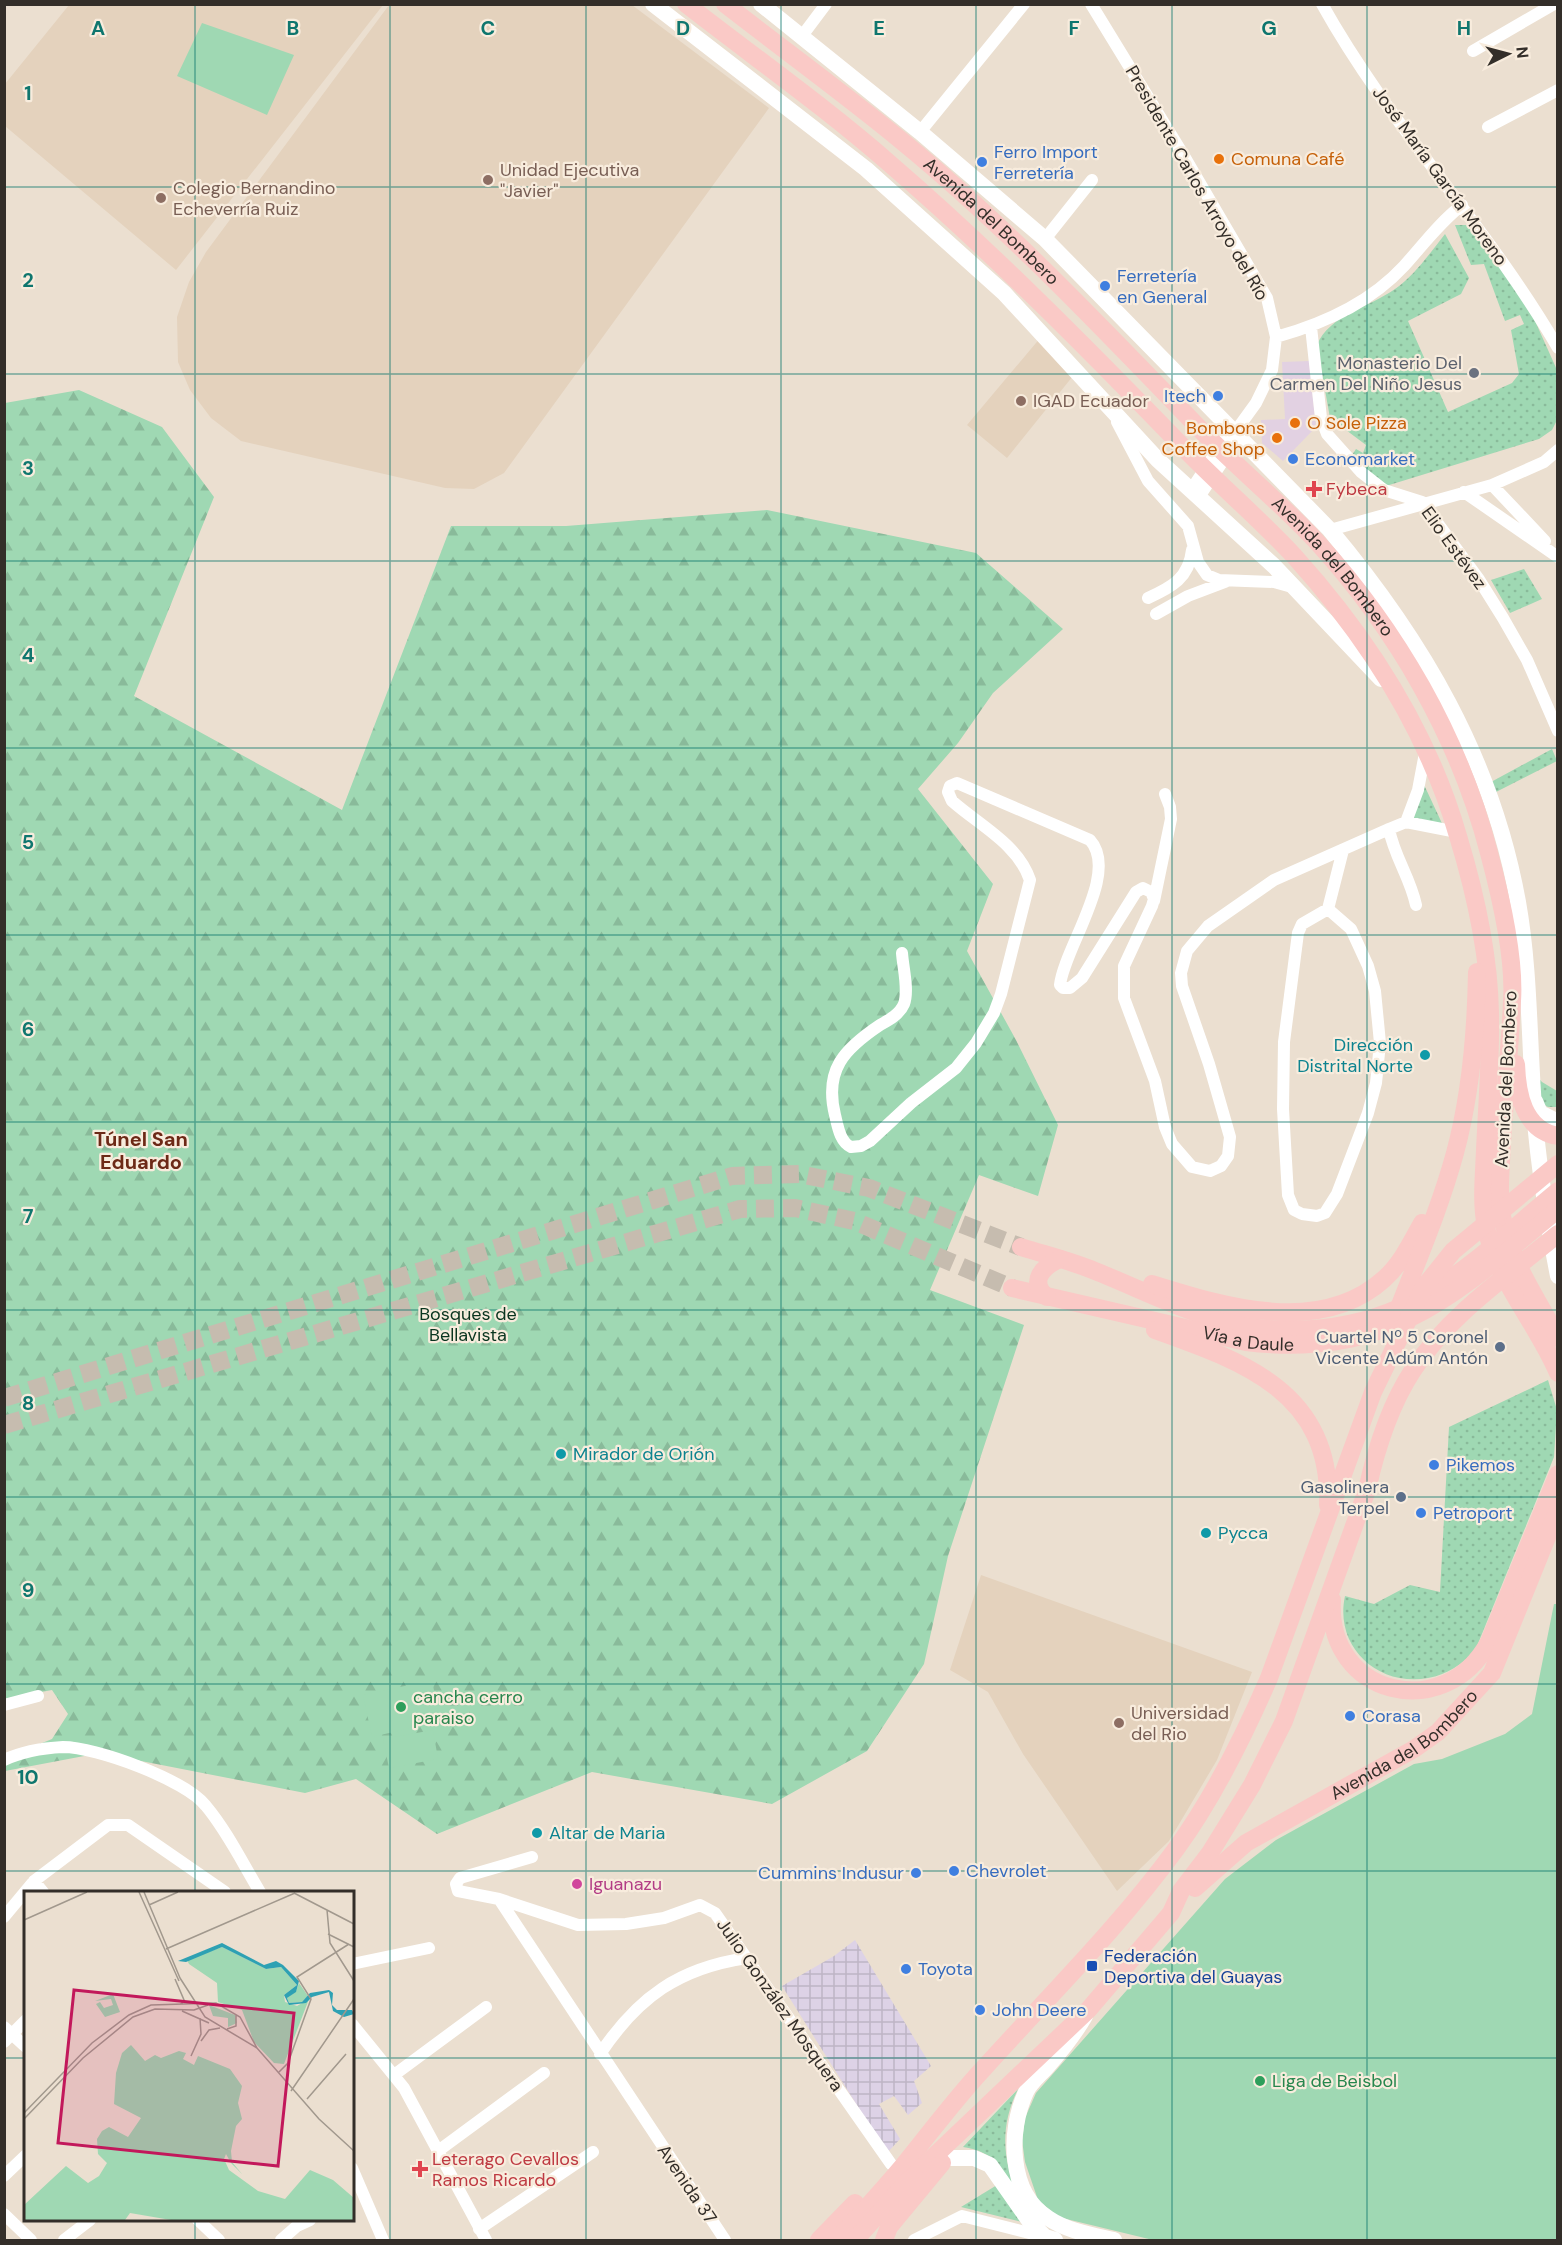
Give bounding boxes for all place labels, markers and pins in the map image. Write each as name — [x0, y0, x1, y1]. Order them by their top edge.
place label: Ferro Import Ferretería — [994, 140, 1098, 185]
place label: Comuna Café — [1231, 147, 1345, 171]
marker: Comuna Café — [1212, 152, 1226, 166]
marker: Ferro Import Ferretería — [975, 155, 989, 169]
place label: Unidad Ejecutiva "Javier" — [500, 158, 639, 203]
marker: Unidad Ejecutiva "Javier" — [481, 173, 495, 187]
place label: Colegio Bernandino Echeverría Ruiz — [173, 176, 335, 221]
marker: Colegio Bernandino Echeverría Ruiz — [154, 191, 168, 205]
place label: Ferretería en General — [1117, 264, 1207, 309]
marker: Ferretería en General — [1098, 279, 1112, 293]
place label: Monasterio Del Carmen Del Niño Jesus — [1270, 351, 1462, 396]
marker: Monasterio Del Carmen Del Niño Jesus — [1467, 366, 1481, 380]
place label: Itech — [1164, 384, 1206, 408]
place label: IGAD Ecuador — [1033, 389, 1150, 413]
marker: Itech — [1211, 389, 1225, 403]
marker: IGAD Ecuador — [1014, 394, 1028, 408]
place label: O Sole Pizza — [1307, 411, 1407, 435]
place label: Bombons Coffee Shop — [1162, 416, 1265, 461]
marker: O Sole Pizza — [1288, 416, 1302, 430]
marker: Bombons Coffee Shop — [1270, 431, 1284, 445]
place label: Economarket — [1305, 447, 1415, 471]
marker: Economarket — [1286, 452, 1300, 466]
place label: Fybeca — [1326, 477, 1387, 501]
marker: Fybeca — [1307, 482, 1321, 496]
place label: Dirección Distrital Norte — [1297, 1033, 1413, 1078]
marker: Dirección Distrital Norte — [1418, 1048, 1432, 1062]
place label: Cuartel Nº 5 Coronel Vicente Adúm Antón — [1315, 1325, 1488, 1370]
marker: Cuartel Nº 5 Coronel Vicente Adúm Antón — [1493, 1340, 1507, 1354]
place label: Mirador de Orión — [573, 1442, 715, 1466]
marker: Mirador de Orión — [554, 1447, 568, 1461]
place label: Pikemos — [1446, 1453, 1515, 1477]
marker: Pikemos — [1427, 1458, 1441, 1472]
place label: Gasolinera Terpel — [1301, 1475, 1389, 1520]
marker: Gasolinera Terpel — [1394, 1490, 1408, 1504]
place label: Petroport — [1433, 1501, 1513, 1525]
marker: Petroport — [1414, 1506, 1428, 1520]
place label: Pycca — [1218, 1521, 1268, 1545]
marker: Pycca — [1199, 1526, 1213, 1540]
place label: cancha cerro paraiso — [413, 1685, 523, 1730]
marker: cancha cerro paraiso — [394, 1700, 408, 1714]
place label: Universidad del Rio — [1131, 1701, 1229, 1746]
place label: Corasa — [1362, 1704, 1421, 1728]
marker: Corasa — [1343, 1709, 1357, 1723]
marker: Universidad del Rio — [1112, 1716, 1126, 1730]
place label: Altar de Maria — [549, 1821, 665, 1845]
marker: Altar de Maria — [530, 1826, 544, 1840]
place label: Chevrolet — [966, 1859, 1047, 1883]
place label: Cummins Indusur — [758, 1861, 904, 1885]
marker: Chevrolet — [947, 1864, 961, 1878]
marker: Cummins Indusur — [909, 1866, 923, 1880]
place label: Iguanazu — [589, 1872, 662, 1896]
marker: Iguanazu — [570, 1877, 584, 1891]
place label: Federación Deportiva del Guayas — [1104, 1944, 1282, 1989]
place label: Toyota — [918, 1957, 973, 1981]
marker: Federación Deportiva del Guayas — [1085, 1959, 1099, 1973]
marker: Toyota — [899, 1962, 913, 1976]
place label: John Deere — [992, 1998, 1087, 2022]
marker: John Deere — [973, 2003, 987, 2017]
place label: Liga de Beisbol — [1272, 2069, 1397, 2093]
marker: Liga de Beisbol — [1253, 2074, 1267, 2088]
place label: Leterago Cevallos Ramos Ricardo — [432, 2147, 579, 2192]
marker: Leterago Cevallos Ramos Ricardo — [413, 2162, 427, 2176]

